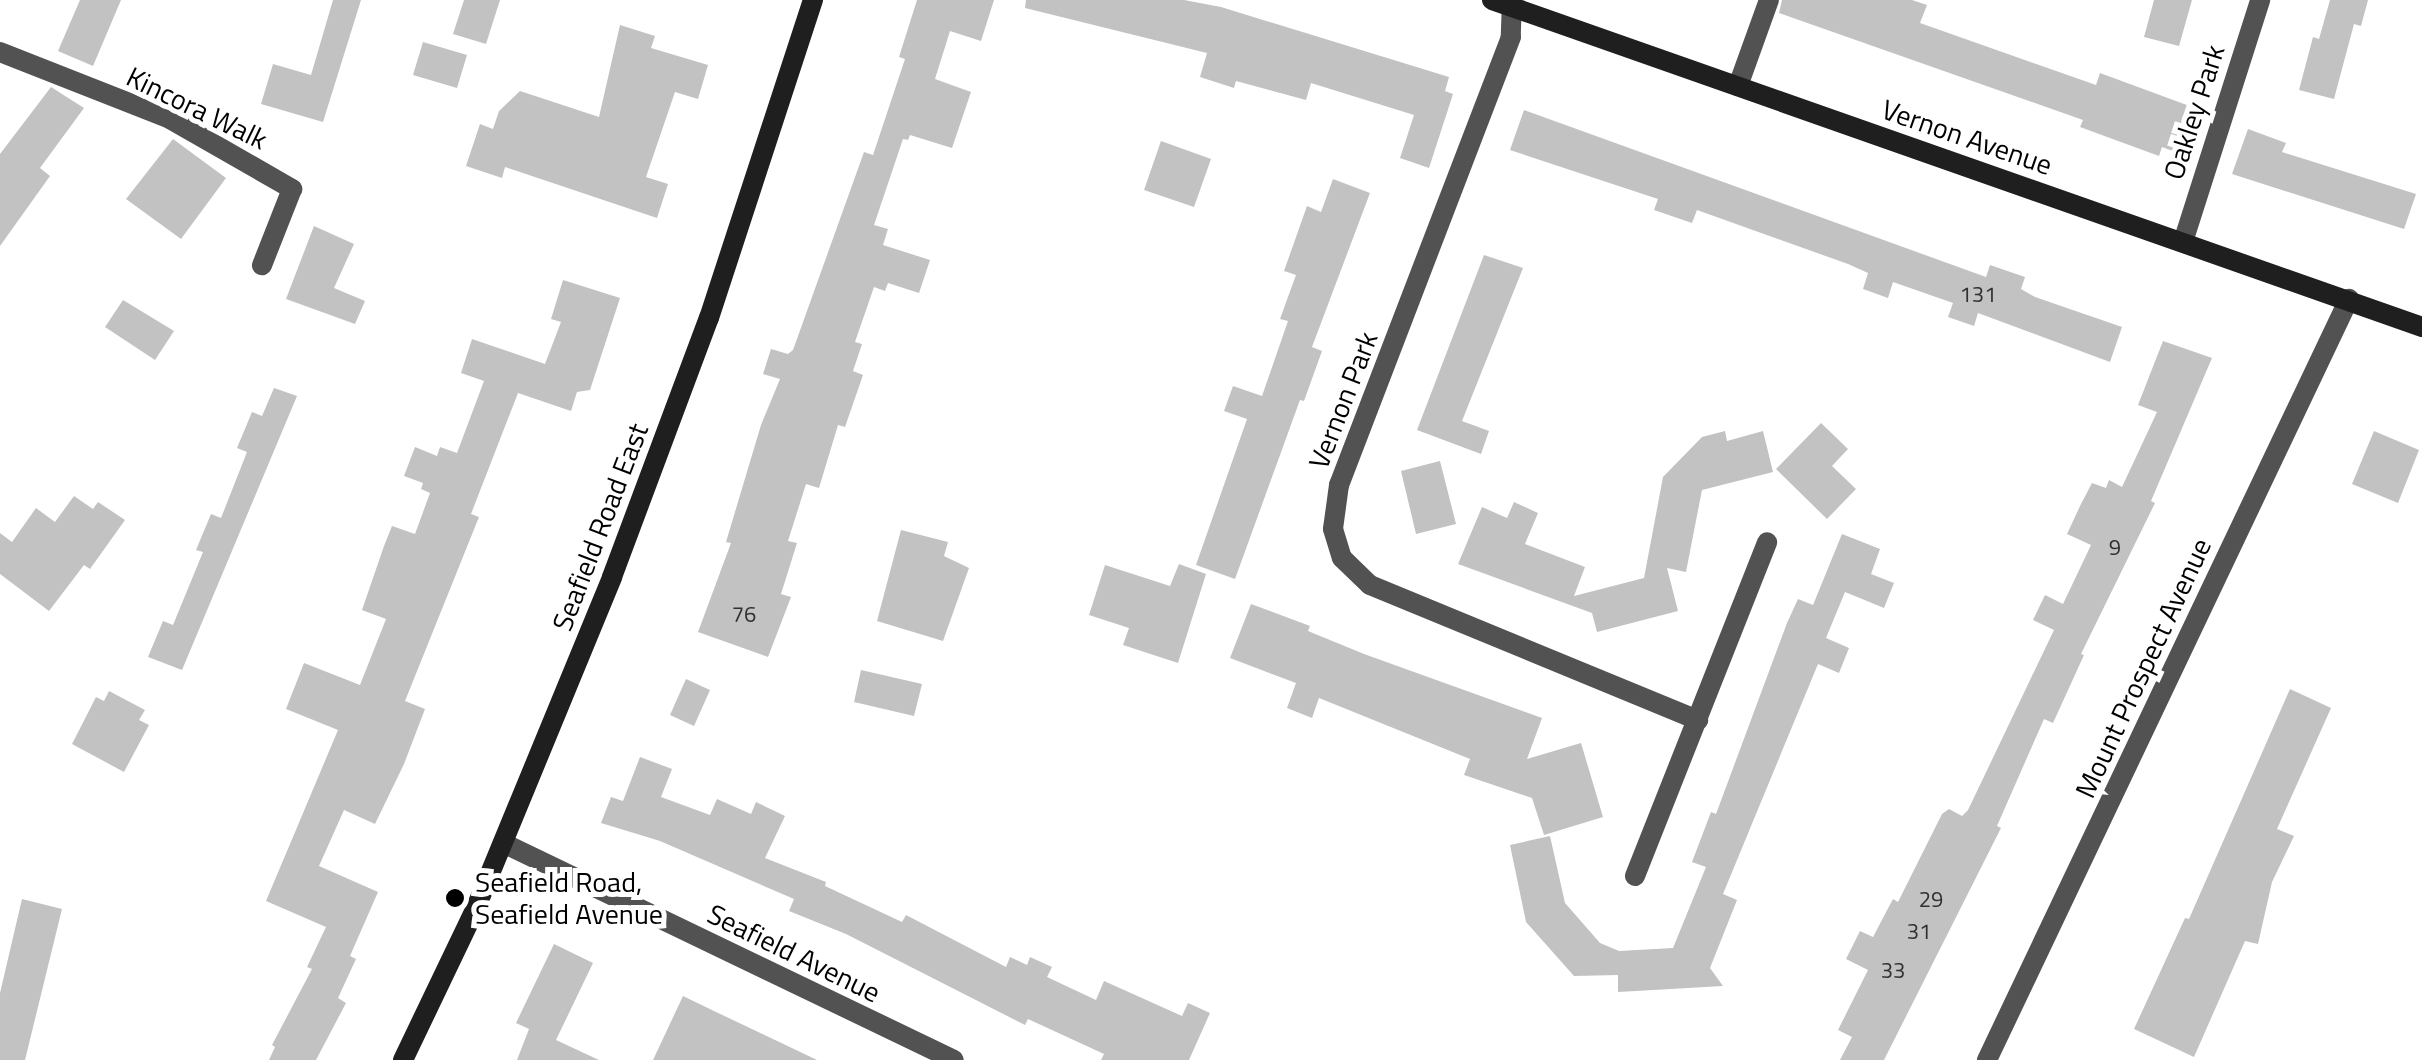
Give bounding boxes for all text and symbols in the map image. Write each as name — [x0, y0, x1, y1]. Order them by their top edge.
street label: Oakley Park — [2156, 40, 2232, 184]
street label: Kincora Walk — [121, 60, 273, 156]
street label: Vernon Avenue — [1877, 92, 2057, 182]
house number: 131 — [1960, 282, 1996, 308]
street label: Vernon Park — [1302, 327, 1384, 473]
street label: Seafield Road East — [545, 419, 655, 635]
street label: Mount Prospect Avenue — [2068, 533, 2218, 803]
house number: 9 — [2109, 535, 2121, 561]
house number: 76 — [732, 602, 756, 628]
place label: Seafield Road, Seafield Avenue — [475, 865, 663, 931]
marker: Seafield Road, Seafield Avenue — [444, 887, 466, 909]
house number: 29 — [1919, 887, 1943, 913]
street label: Seafield Avenue — [702, 897, 886, 1009]
house number: 31 — [1907, 919, 1931, 945]
house number: 33 — [1881, 958, 1905, 984]

